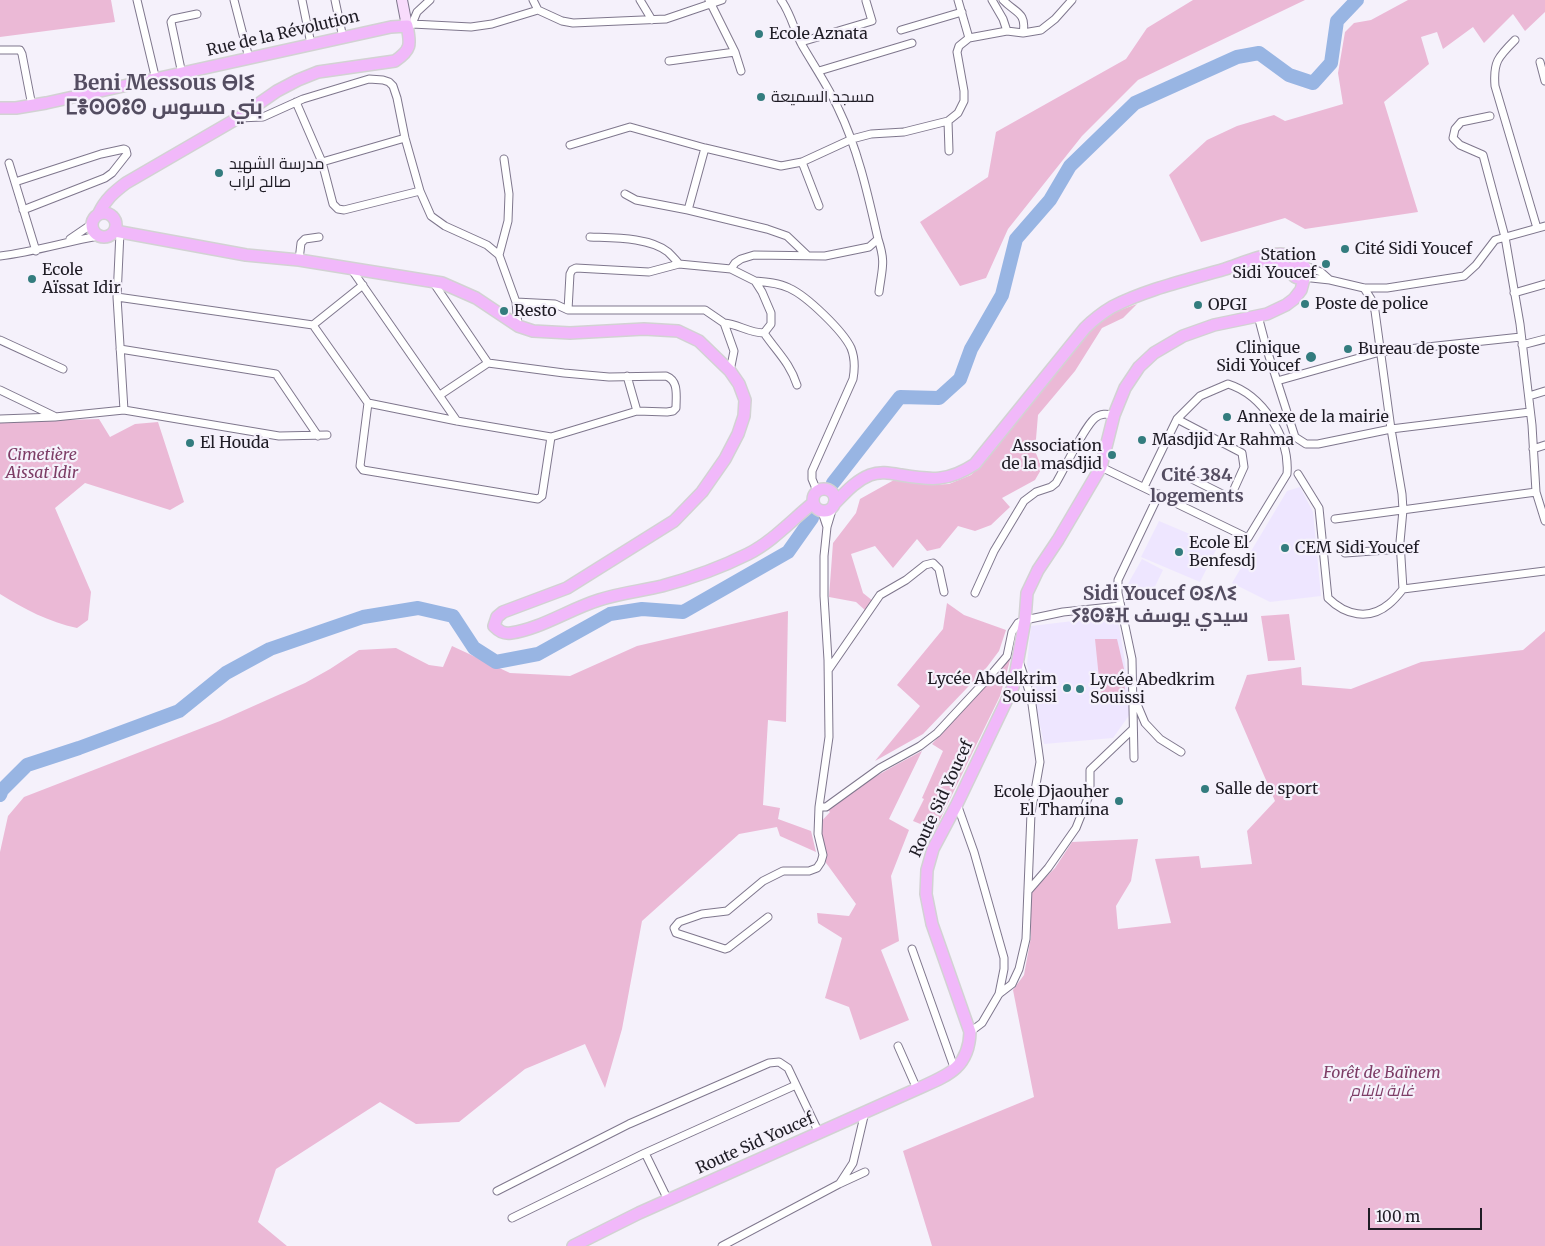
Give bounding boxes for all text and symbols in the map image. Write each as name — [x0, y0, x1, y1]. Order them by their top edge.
street label: Rue de la Révolution — [205, 7, 361, 61]
place label: Ecole Aznata — [769, 24, 868, 44]
marker: Ecole Aznata — [753, 28, 765, 40]
district label: Beni Messous ⴱⵏⵉ ⵎⴻⵙⵙⵓⵙ بني مسوس — [65, 71, 263, 121]
place label: مسجد السميعة — [771, 87, 874, 107]
marker: مسجد السميعة — [755, 91, 767, 103]
place label: مدرسة الشهيد صالح لراب — [229, 154, 325, 192]
marker: مدرسة الشهيد صالح لراب — [213, 167, 225, 179]
place label: Cité Sidi Youcef — [1355, 239, 1472, 259]
marker: Cité Sidi Youcef — [1339, 243, 1351, 255]
place label: Station Sidi Youcef — [1232, 245, 1316, 283]
marker: Station Sidi Youcef — [1320, 258, 1332, 270]
place label: Ecole Aïssat Idir — [42, 260, 121, 298]
marker: Ecole Aïssat Idir — [26, 273, 38, 285]
place label: Poste de police — [1315, 294, 1428, 314]
place label: OPGI — [1208, 295, 1247, 315]
marker: Poste de police — [1299, 298, 1311, 310]
marker: OPGI — [1192, 299, 1204, 311]
place label: Resto — [514, 301, 557, 321]
marker: Resto — [498, 305, 510, 317]
place label: Clinique Sidi Youcef — [1216, 338, 1300, 376]
place label: Bureau de poste — [1358, 339, 1480, 359]
marker: Bureau de poste — [1342, 343, 1354, 355]
marker: Clinique Sidi Youcef — [1304, 350, 1318, 364]
place label: Annexe de la mairie — [1237, 407, 1389, 427]
marker: Annexe de la mairie — [1221, 411, 1233, 423]
place label: Masdjid Ar Rahma — [1152, 430, 1294, 450]
place label: El Houda — [200, 433, 269, 453]
marker: Masdjid Ar Rahma — [1136, 434, 1148, 446]
place label: Association de la masdjid — [1001, 436, 1102, 474]
marker: El Houda — [184, 437, 196, 449]
park label: Cimetière Aissat Idir — [6, 445, 78, 483]
marker: Association de la masdjid — [1106, 449, 1118, 461]
district label: Cité 384 logements — [1150, 465, 1244, 508]
place label: Ecole El Benfesdj — [1189, 533, 1256, 571]
place label: CEM Sidi Youcef — [1295, 538, 1419, 558]
marker: CEM Sidi Youcef — [1279, 542, 1291, 554]
marker: Ecole El Benfesdj — [1173, 546, 1185, 558]
district label: Sidi Youcef ⵙⵉⴷⵉ ⵢⵓⵙⴻⴼ سيدي يوسف — [1072, 584, 1248, 628]
place label: Lycée Abdelkrim Souissi — [927, 669, 1057, 707]
place label: Lycée Abedkrim Souissi — [1090, 670, 1215, 708]
marker: Lycée Abdelkrim Souissi — [1061, 682, 1073, 694]
marker: Lycée Abedkrim Souissi — [1074, 683, 1086, 695]
street label: Route Sid Youcef — [907, 738, 977, 860]
place label: Salle de sport — [1215, 779, 1318, 799]
place label: Ecole Djaouher El Thamina — [994, 782, 1109, 820]
marker: Salle de sport — [1199, 783, 1211, 795]
marker: Ecole Djaouher El Thamina — [1113, 795, 1125, 807]
park label: Forêt de Baïnem غابة باينام — [1323, 1063, 1441, 1101]
street label: Route Sid Youcef — [693, 1109, 817, 1179]
scale bar — [1370, 1198, 1484, 1230]
text: 100 m — [1376, 1207, 1420, 1226]

